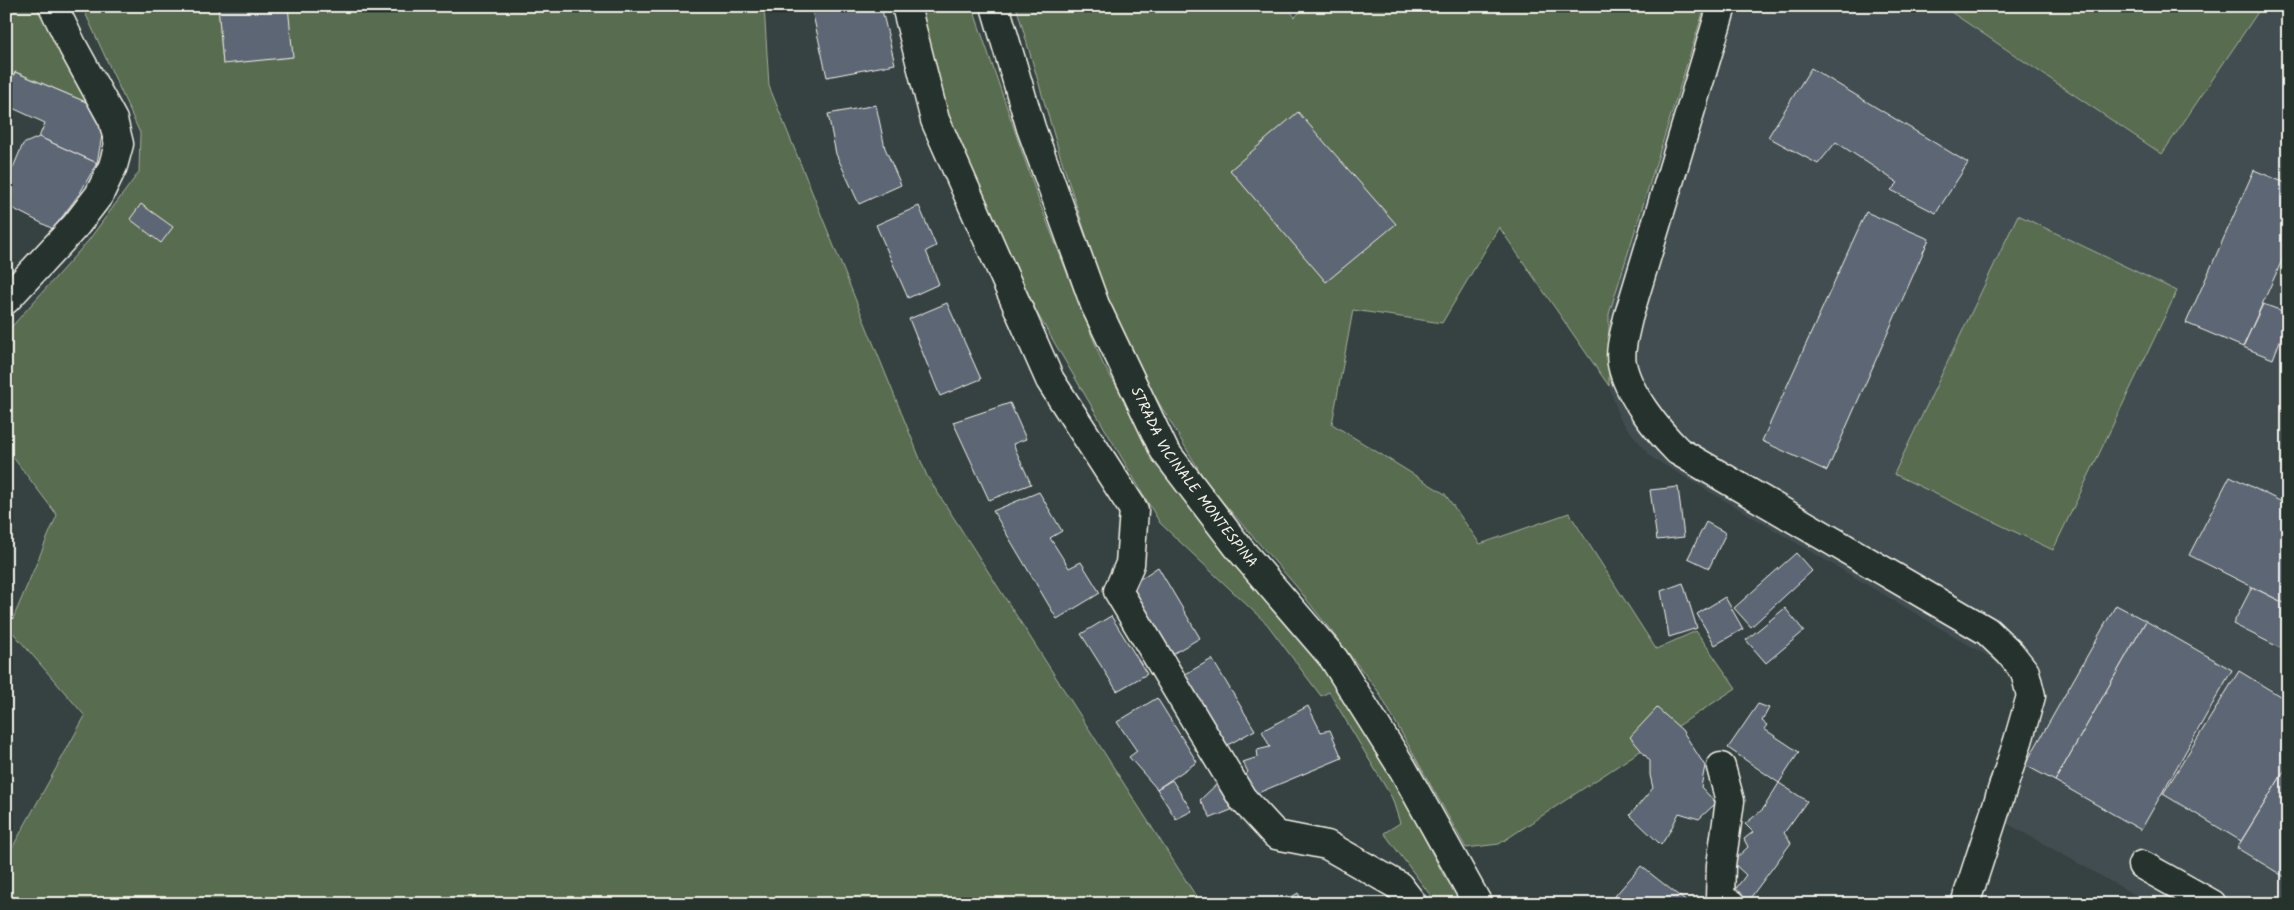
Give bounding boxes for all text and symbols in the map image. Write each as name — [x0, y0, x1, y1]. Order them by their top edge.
street label: STRADA VICINALE MONTESPINA — [1124, 383, 1263, 574]

